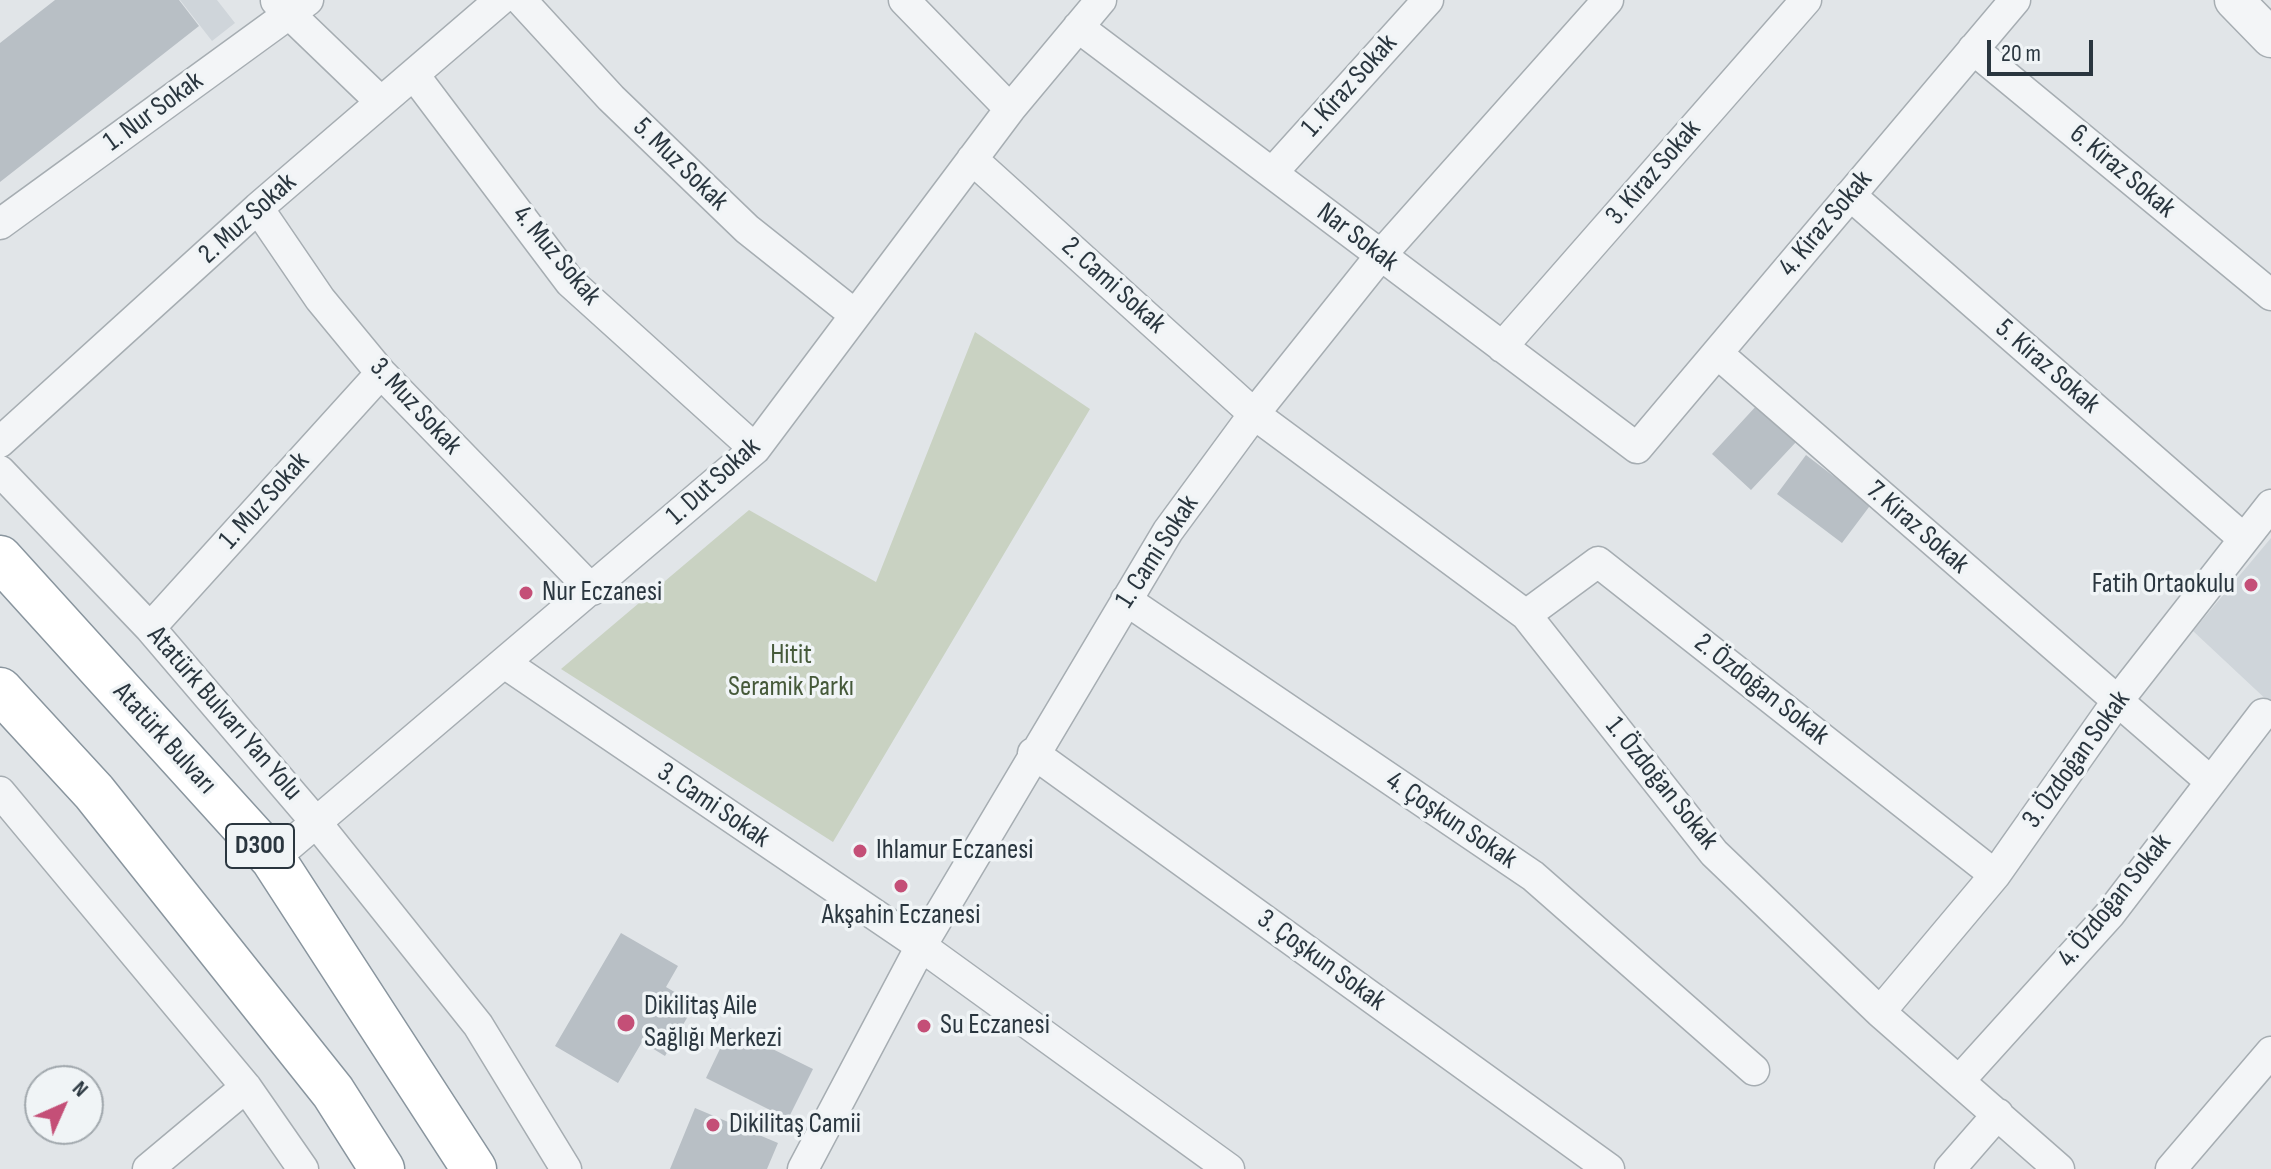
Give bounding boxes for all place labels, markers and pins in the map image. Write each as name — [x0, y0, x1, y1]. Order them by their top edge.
place label: Fatih Ortaokulu — [2092, 568, 2235, 602]
place label: Nur Eczanesi — [542, 576, 662, 610]
marker: Fatih Ortaokulu — [2242, 576, 2260, 594]
marker: Nur Eczanesi — [517, 584, 535, 602]
place label: Ihlamur Eczanesi — [876, 834, 1033, 868]
marker: Ihlamur Eczanesi — [851, 842, 869, 860]
marker: Akşahin Eczanesi — [892, 877, 910, 895]
place label: Akşahin Eczanesi — [822, 899, 980, 933]
place label: Dikilitaş Aile Sağlığı Merkezi — [644, 990, 782, 1056]
place label: Su Eczanesi — [940, 1009, 1050, 1043]
marker: Dikilitaş Aile Sağlığı Merkezi — [615, 1012, 637, 1034]
marker: Su Eczanesi — [915, 1017, 933, 1035]
place label: Dikilitaş Camii — [729, 1108, 861, 1142]
marker: Dikilitaş Camii — [704, 1116, 722, 1134]

